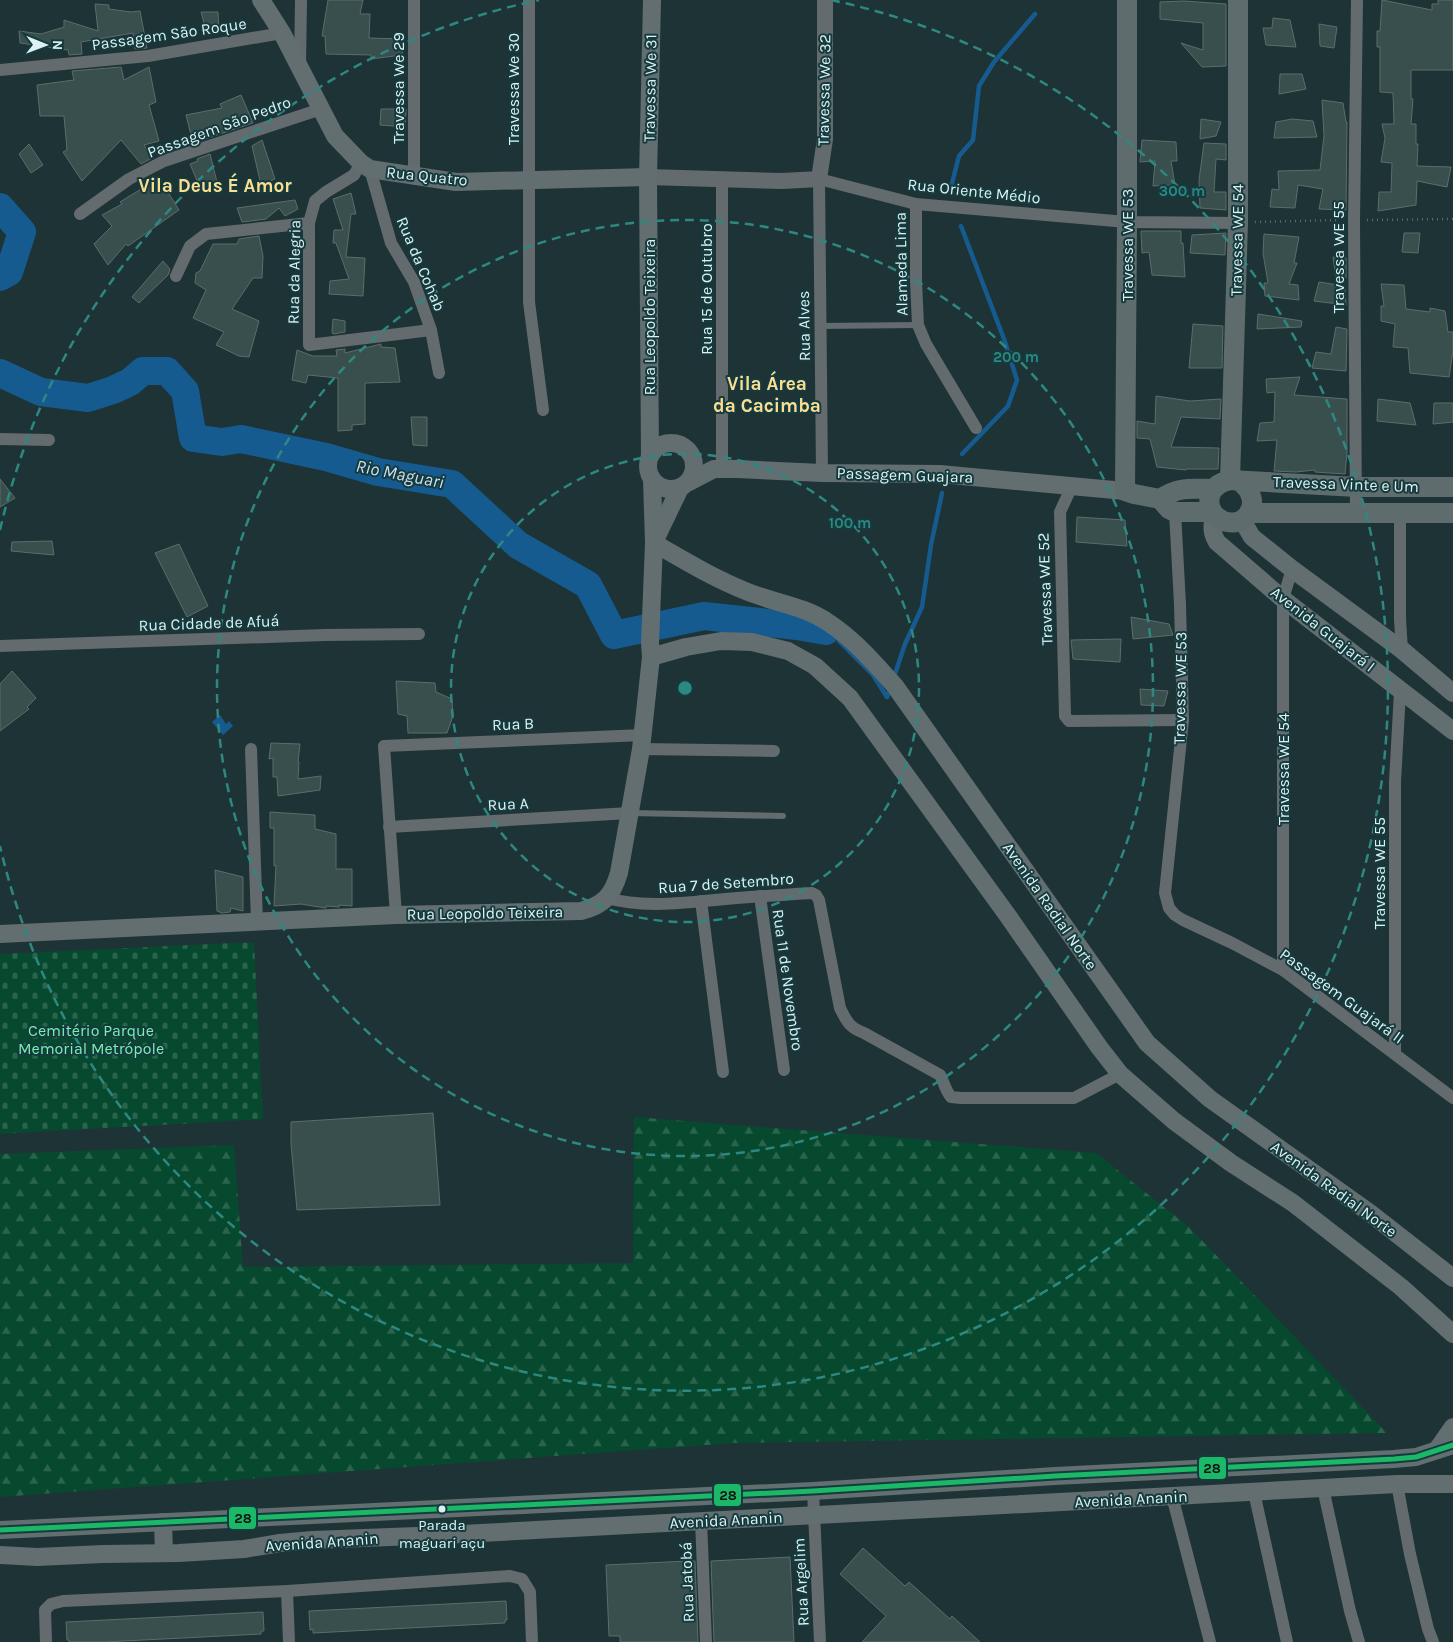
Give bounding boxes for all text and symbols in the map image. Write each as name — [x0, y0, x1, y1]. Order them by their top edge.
street label: Passagem São Roque — [90, 14, 248, 54]
north arrow — [20, 20, 70, 70]
street label: Travessa We 29 — [389, 32, 408, 144]
street label: Travessa We 30 — [504, 33, 523, 145]
street label: Travessa We 31 — [640, 34, 660, 142]
street label: Travessa We 32 — [814, 34, 834, 146]
text: N — [49, 40, 66, 50]
street label: Passagem São Pedro — [145, 92, 293, 162]
street label: Rua Quatro — [385, 162, 469, 190]
district label: Vila Deus É Amor — [138, 172, 292, 197]
street label: Rua Oriente Médio — [907, 175, 1041, 207]
text: 300 m — [1159, 182, 1205, 200]
street label: Travessa WE 54 — [1227, 184, 1247, 296]
street label: Travessa WE 53 — [1118, 189, 1137, 301]
street label: Travessa WE 55 — [1329, 201, 1348, 313]
street label: Alameda Lima — [891, 212, 911, 316]
street label: Rua da Cohab — [393, 214, 449, 314]
street label: Rua da Alegria — [284, 220, 304, 324]
street label: Rua 15 de Outubro — [697, 223, 716, 355]
street label: Rua Leopoldo Teixeira — [640, 239, 659, 395]
street label: Rua Alves — [794, 291, 814, 361]
text: 200 m — [993, 348, 1039, 366]
district label: Vila Área da Cacimba — [713, 370, 821, 417]
water label: Rio Maguari — [354, 455, 446, 493]
street label: Passagem Guajara — [836, 463, 974, 487]
street label: Travessa Vinte e Um — [1273, 472, 1419, 496]
text: 100 m — [829, 514, 871, 532]
street label: Travessa WE 52 — [1034, 532, 1056, 646]
street label: Avenida Guajará I — [1267, 582, 1379, 676]
street label: Rua Cidade de Afuá — [138, 611, 280, 635]
street label: Travessa WE 53 — [1170, 631, 1190, 745]
centre of rings — [676, 679, 694, 697]
street label: Travessa WE 54 — [1274, 713, 1293, 825]
street label: Rua B — [492, 714, 534, 734]
street label: Rua A — [487, 793, 529, 815]
street label: Travessa WE 55 — [1370, 817, 1389, 929]
street label: Avenida Radial Norte — [999, 839, 1101, 973]
street label: Rua 7 de Setembro — [658, 869, 794, 897]
street label: Rua Leopoldo Teixeira — [407, 902, 563, 924]
street label: Rua 11 de Novembro — [769, 908, 807, 1052]
street label: Passagem Guajará II — [1276, 944, 1408, 1048]
park label: Cemitério Parque Memorial Metrópole — [18, 1021, 164, 1058]
street label: Avenida Radial Norte — [1267, 1137, 1401, 1241]
line badge: 28 — [1198, 1456, 1227, 1480]
text: 28 — [1203, 1460, 1221, 1477]
line badge: 28 — [713, 1483, 742, 1507]
text: 28 — [719, 1487, 737, 1504]
street label: Avenida Ananin — [1074, 1487, 1188, 1511]
marker: Parada maguari açu — [437, 1504, 447, 1514]
line badge: 28 — [228, 1506, 257, 1530]
street label: Avenida Ananin — [669, 1508, 783, 1532]
text: 28 — [234, 1510, 252, 1527]
place label: Parada maguari açu — [399, 1516, 485, 1552]
street label: Avenida Ananin — [265, 1529, 379, 1555]
street label: Rua Argelim — [789, 1537, 813, 1627]
street label: Rua Jatobá — [676, 1541, 698, 1623]

